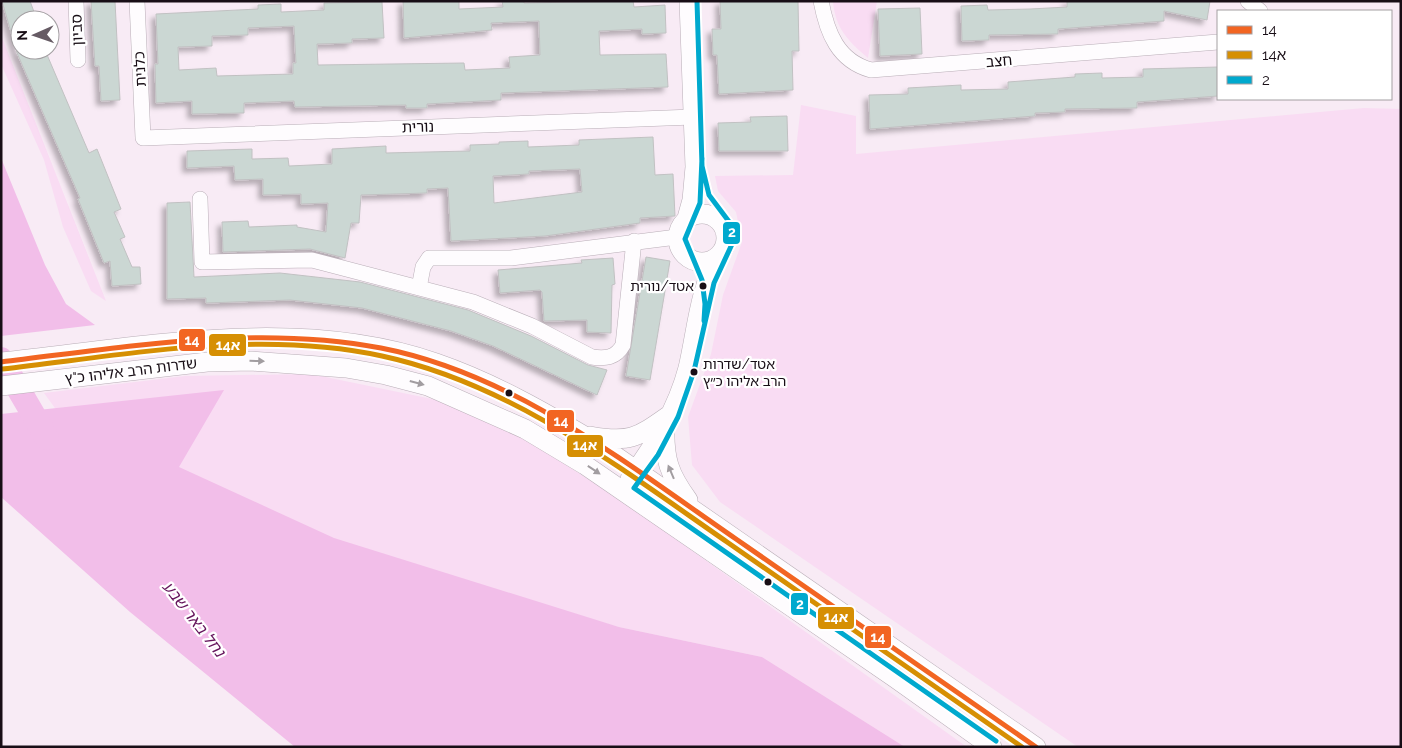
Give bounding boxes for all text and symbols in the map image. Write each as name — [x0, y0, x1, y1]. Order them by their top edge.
north arrow — [10, 10, 60, 60]
legend — [1217, 10, 1392, 100]
street label: סביון — [67, 14, 87, 46]
text: 14 — [1262, 21, 1277, 39]
text: N — [14, 30, 30, 41]
text: 14א — [1262, 46, 1286, 64]
street label: כלנית — [130, 51, 150, 87]
street label: חצב — [985, 51, 1013, 71]
text: 2 — [1262, 71, 1270, 89]
street label: נורית — [402, 117, 434, 137]
line badge: 2 — [722, 221, 741, 245]
text: 2 — [728, 224, 736, 240]
place label: אטד/נורית — [630, 278, 694, 294]
marker: אטד/נורית — [698, 281, 708, 291]
line badge: 14 — [178, 328, 206, 352]
text: 14 — [185, 332, 199, 348]
line badge: 14א — [208, 333, 247, 357]
text: 14א — [216, 337, 241, 353]
street label: שדרות הרב אליהו כ"ץ — [64, 354, 198, 388]
place label: אטד/שדרות הרב אליהו כ״ץ — [703, 356, 786, 389]
one-way arrow — [249, 358, 265, 366]
marker: אטד/שדרות הרב אליהו כ״ץ — [689, 367, 699, 377]
one-way arrow — [410, 379, 425, 387]
unlabelled marker — [504, 388, 514, 398]
line badge: 14 — [546, 409, 575, 433]
text: 14 — [554, 413, 568, 429]
line badge: 14א — [566, 434, 604, 458]
text: 14א — [573, 437, 598, 453]
one-way arrow — [587, 465, 600, 475]
one-way arrow — [666, 465, 674, 479]
water label: נחל באר שבע — [159, 577, 230, 661]
unlabelled marker — [763, 577, 773, 587]
line badge: 2 — [790, 592, 809, 616]
text: 2 — [796, 596, 804, 612]
line badge: 14א — [817, 606, 855, 630]
text: 14א — [824, 609, 849, 625]
line badge: 14 — [864, 625, 892, 649]
text: 14 — [871, 629, 885, 645]

